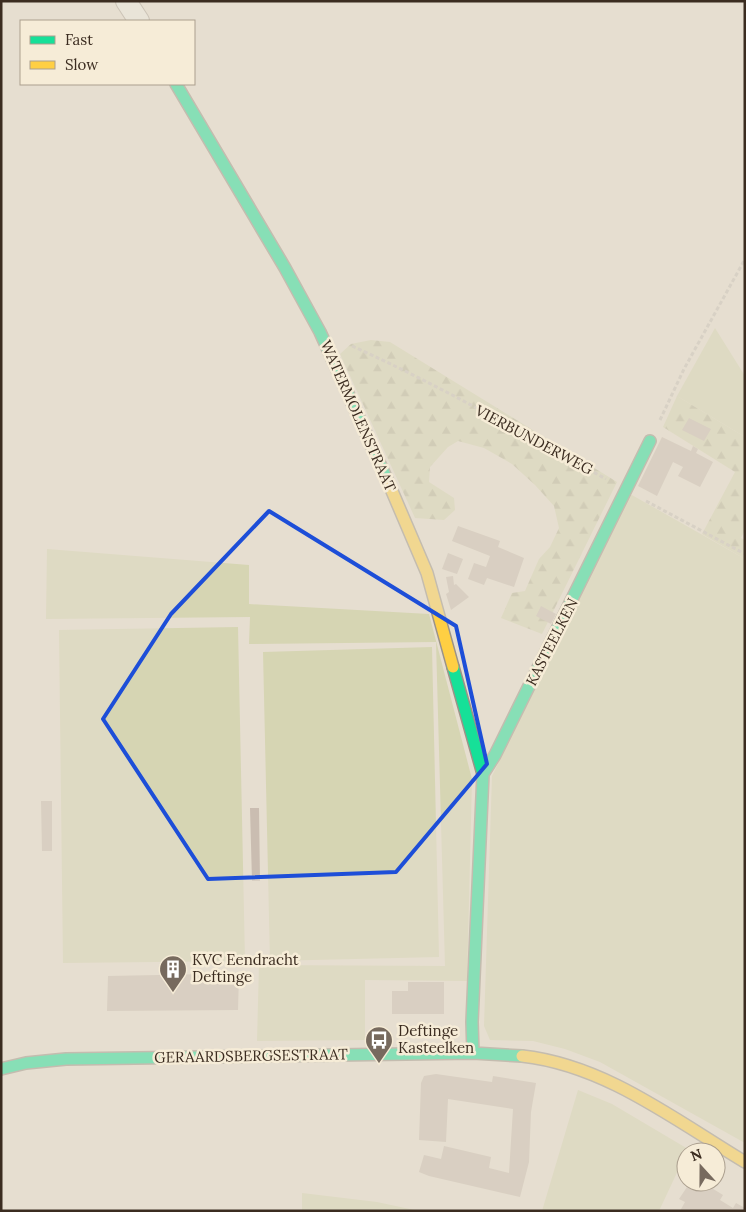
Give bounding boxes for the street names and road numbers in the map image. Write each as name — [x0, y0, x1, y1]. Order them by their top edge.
street label: WATERMOLENSTRAAT — [317, 337, 401, 495]
street label: VIERBUNDERWEG — [471, 400, 597, 479]
street label: KASTEELKEN — [521, 595, 582, 689]
street label: GERAARDSBERGSESTRAAT — [154, 1044, 348, 1067]

